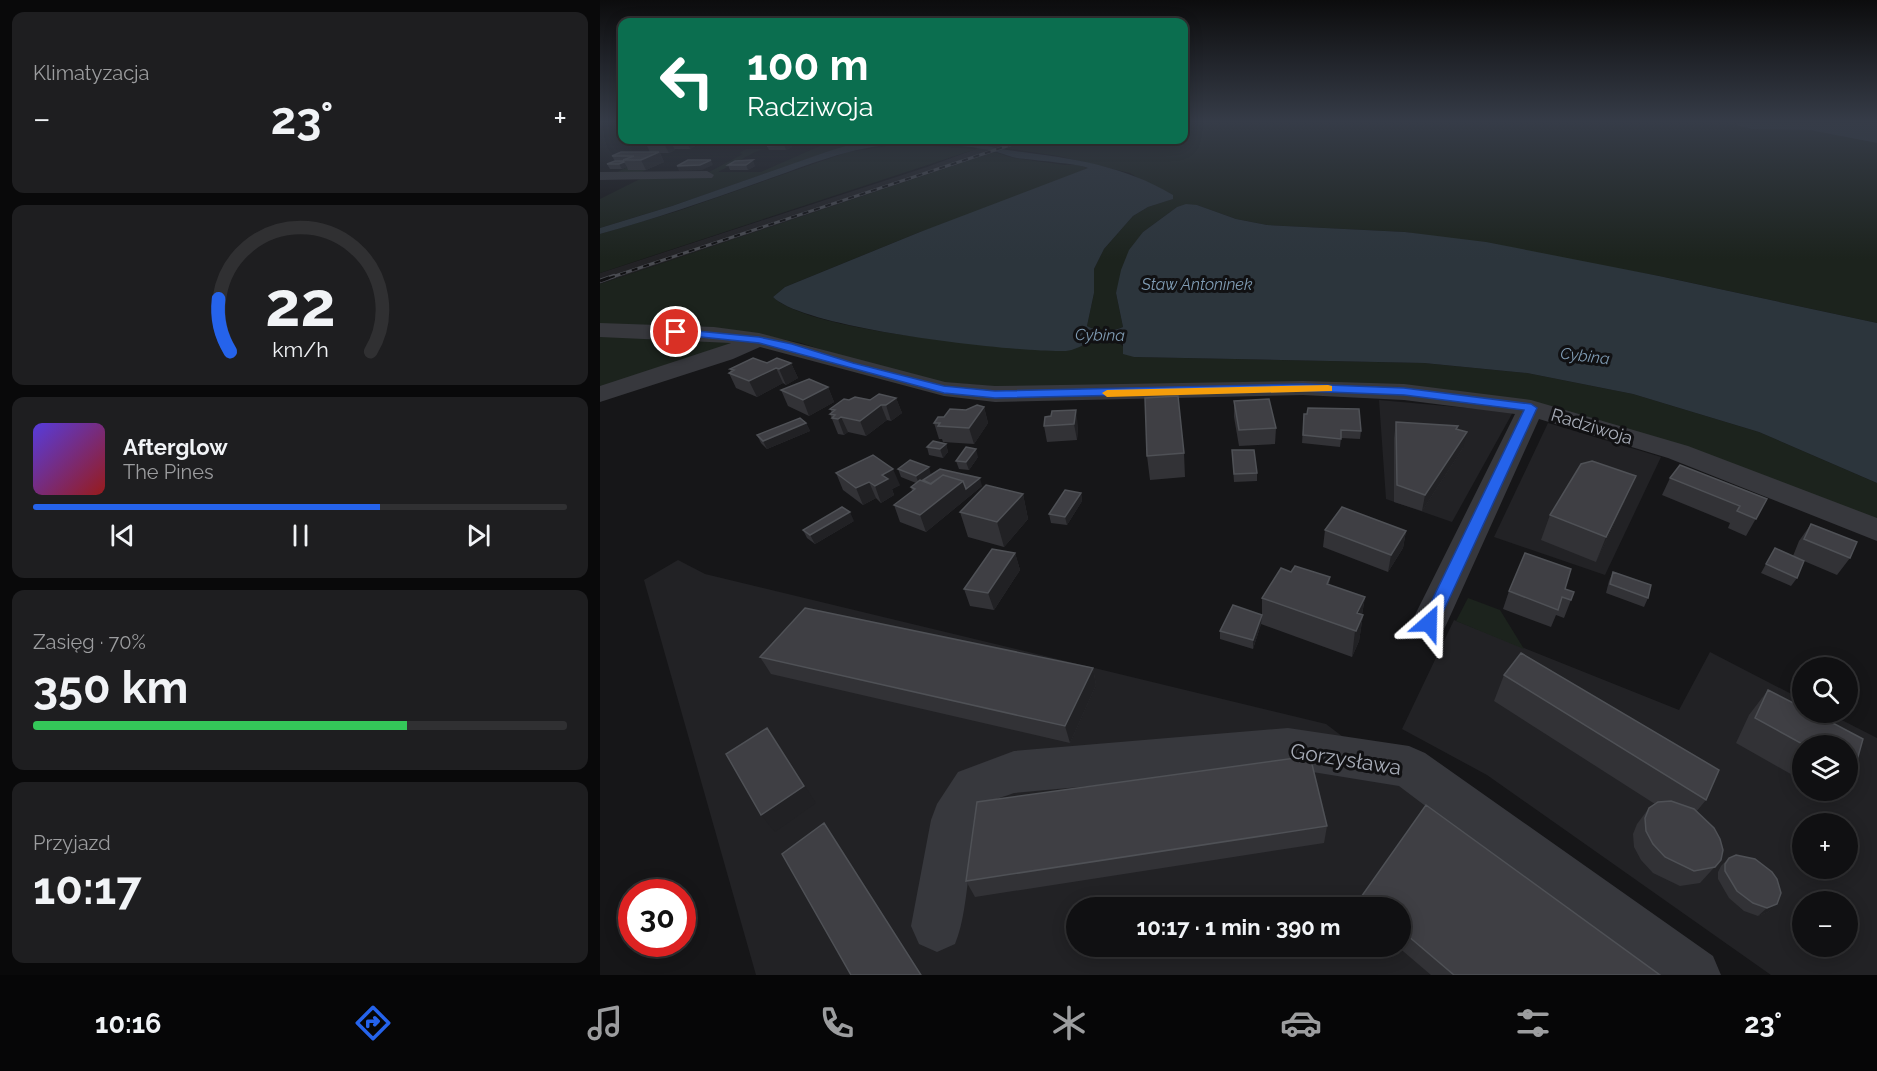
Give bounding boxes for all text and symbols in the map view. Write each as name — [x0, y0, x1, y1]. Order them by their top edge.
text: 100 m — [747, 41, 869, 90]
icon: left — [648, 42, 726, 120]
text: Klimatyzacja — [33, 61, 150, 85]
text: Radziwoja — [747, 91, 873, 122]
text: 23° — [271, 92, 333, 145]
text: − — [33, 99, 51, 138]
text: + — [553, 99, 567, 138]
text: 22 — [265, 267, 335, 341]
water label: Staw Antoninek — [1141, 275, 1253, 294]
pin — [650, 306, 701, 357]
icon: arrive — [659, 315, 692, 348]
water label: Cybina — [1075, 325, 1125, 345]
text: km/h — [272, 337, 328, 362]
water label: Cybina — [1559, 344, 1611, 369]
street label: Radziwoja — [1549, 404, 1635, 448]
text: Afterglow — [123, 434, 228, 460]
text: The Pines — [123, 460, 214, 484]
icon: previous — [106, 519, 139, 552]
icon: pause — [284, 519, 317, 552]
icon: next — [462, 519, 495, 552]
position arrow — [1397, 591, 1461, 655]
text: Zasięg · 70% — [33, 630, 146, 654]
map controls — [1792, 657, 1858, 957]
button: search — [1792, 657, 1858, 723]
text: 350 km — [33, 661, 188, 714]
button: layers — [1792, 735, 1858, 801]
street label: Gorzysława — [1289, 738, 1403, 780]
button: + — [1792, 813, 1858, 879]
text: Przyjazd — [33, 831, 111, 855]
text: 10:17 — [33, 862, 141, 915]
speed limit sign: 30 — [618, 879, 696, 957]
button: − — [1792, 891, 1858, 957]
text: 10:17 · 1 min · 390 m — [1136, 914, 1341, 940]
icon: directions — [352, 1002, 394, 1044]
icon: music — [584, 1002, 626, 1044]
icon: phone — [816, 1002, 858, 1044]
icon: climate — [1048, 1002, 1090, 1044]
icon: car — [1280, 1002, 1322, 1044]
icon: filters — [1512, 1002, 1554, 1044]
text: 10:16 — [95, 1008, 161, 1039]
text: 23° — [1744, 1008, 1782, 1039]

